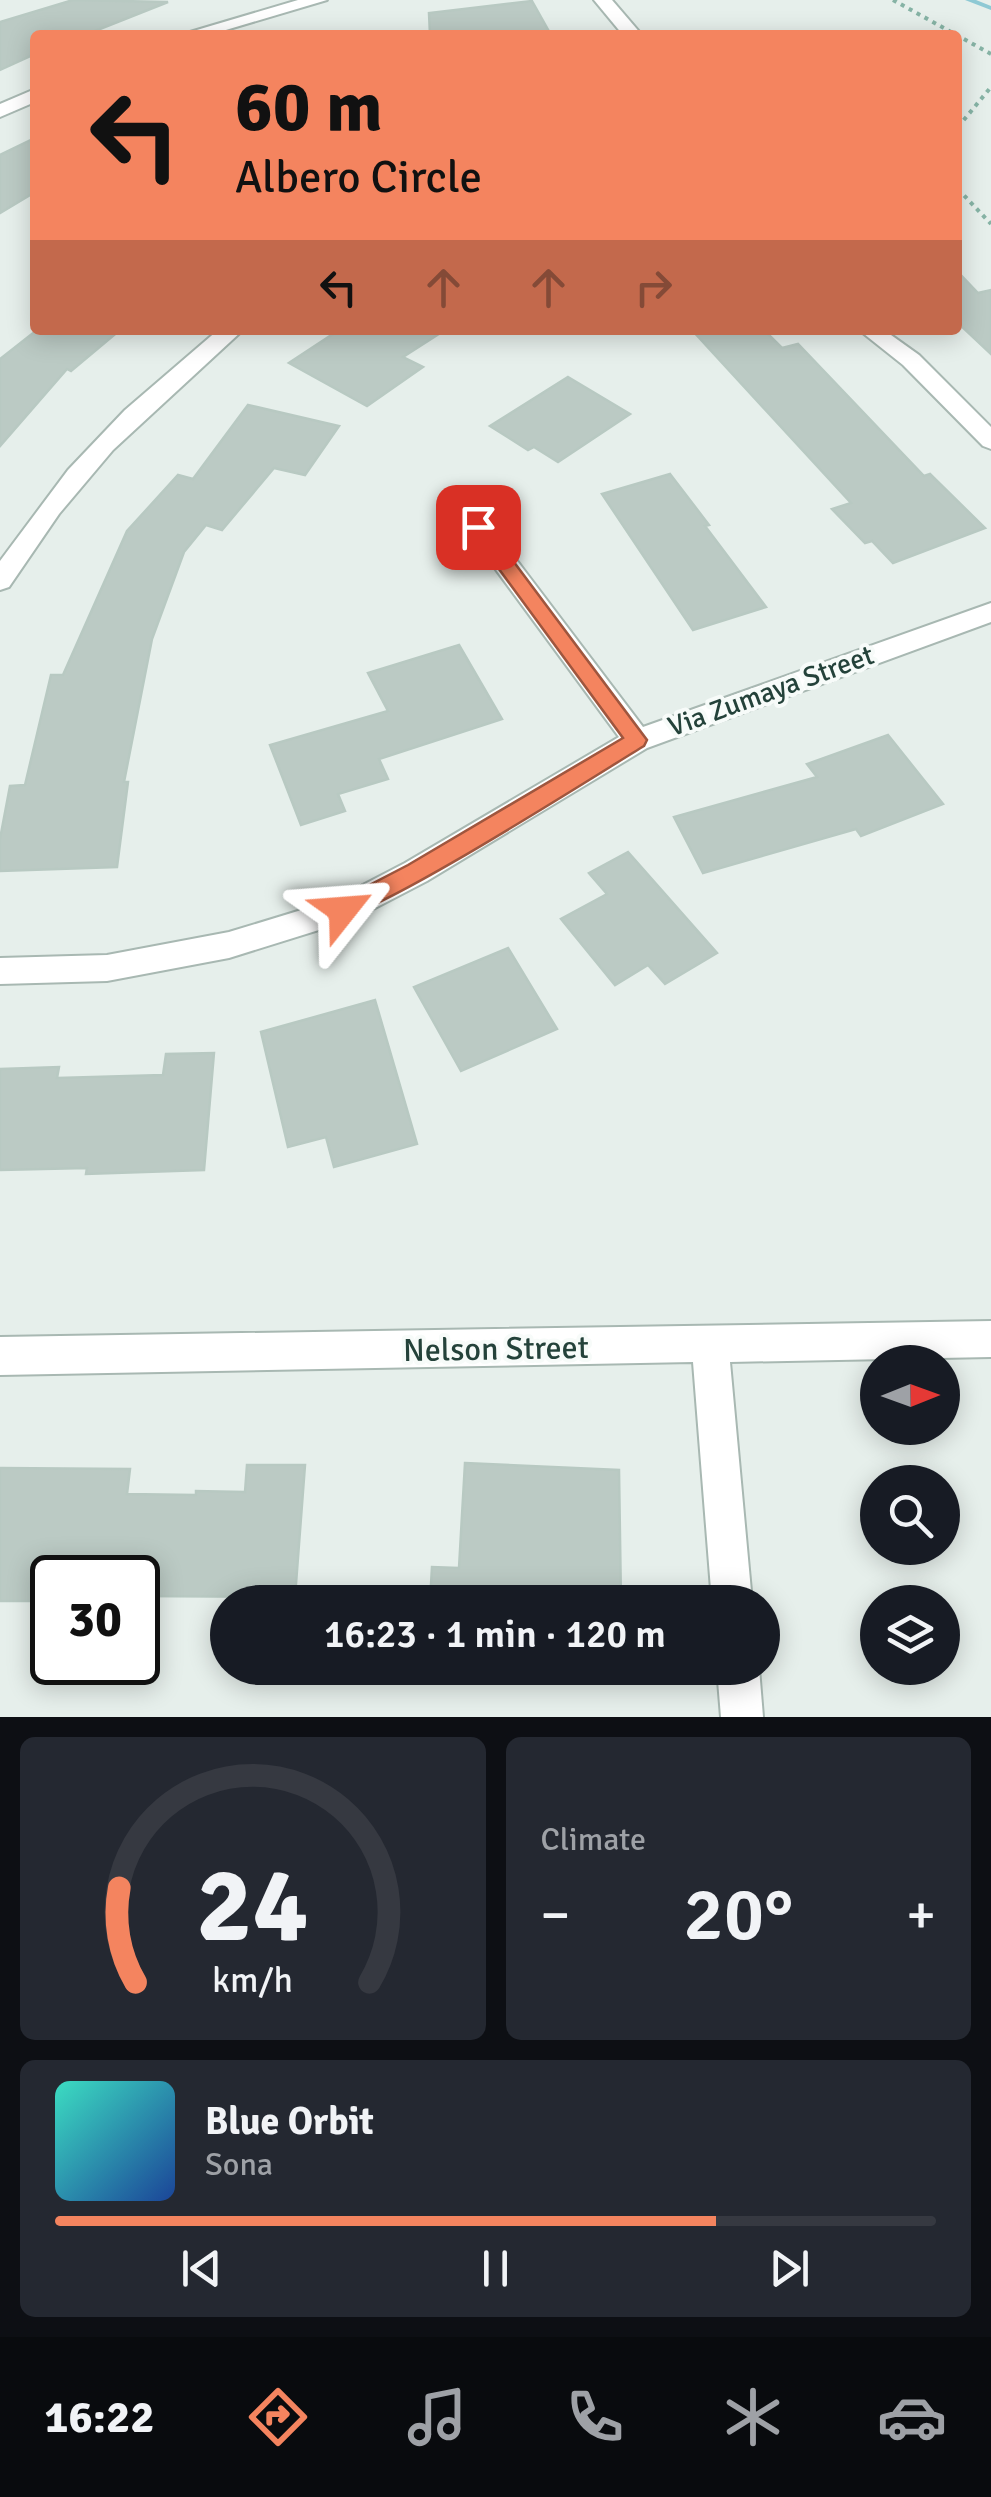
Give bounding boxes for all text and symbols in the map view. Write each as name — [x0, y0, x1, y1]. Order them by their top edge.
text: 60 m — [235, 64, 383, 150]
icon: left — [70, 70, 200, 200]
text: Albero Circle — [235, 150, 482, 205]
icon: left — [311, 260, 366, 315]
icon: ahead — [416, 260, 471, 315]
icon: ahead — [521, 260, 576, 315]
icon: right — [626, 260, 681, 315]
pin — [436, 485, 521, 570]
icon: arrive — [451, 500, 506, 555]
street label: Via Zumaya Street — [663, 638, 879, 744]
position arrow — [291, 858, 395, 962]
street label: Nelson Street — [403, 1328, 589, 1370]
north arrow — [860, 1345, 960, 1445]
map controls — [860, 1345, 960, 1685]
button: search — [860, 1465, 960, 1565]
speed limit sign: 30 — [30, 1555, 160, 1685]
button: layers — [860, 1585, 960, 1685]
text: 16:23 · 1 min · 120 m — [324, 1611, 666, 1658]
text: Climate — [541, 1820, 646, 1859]
text: 24 — [197, 1842, 309, 1970]
text: 20° — [683, 1868, 793, 1961]
text: − — [541, 1881, 570, 1949]
text: + — [906, 1881, 936, 1949]
text: km/h — [212, 1958, 293, 2002]
text: Blue Orbit — [205, 2098, 374, 2145]
text: Sona — [205, 2145, 273, 2184]
icon: previous — [174, 2241, 229, 2296]
icon: pause — [468, 2241, 523, 2296]
icon: next — [762, 2241, 817, 2296]
icon: directions — [243, 2382, 313, 2452]
icon: music — [402, 2382, 472, 2452]
icon: phone — [560, 2382, 630, 2452]
icon: climate — [718, 2382, 788, 2452]
icon: car — [877, 2382, 947, 2452]
text: 16:22 — [44, 2390, 155, 2445]

